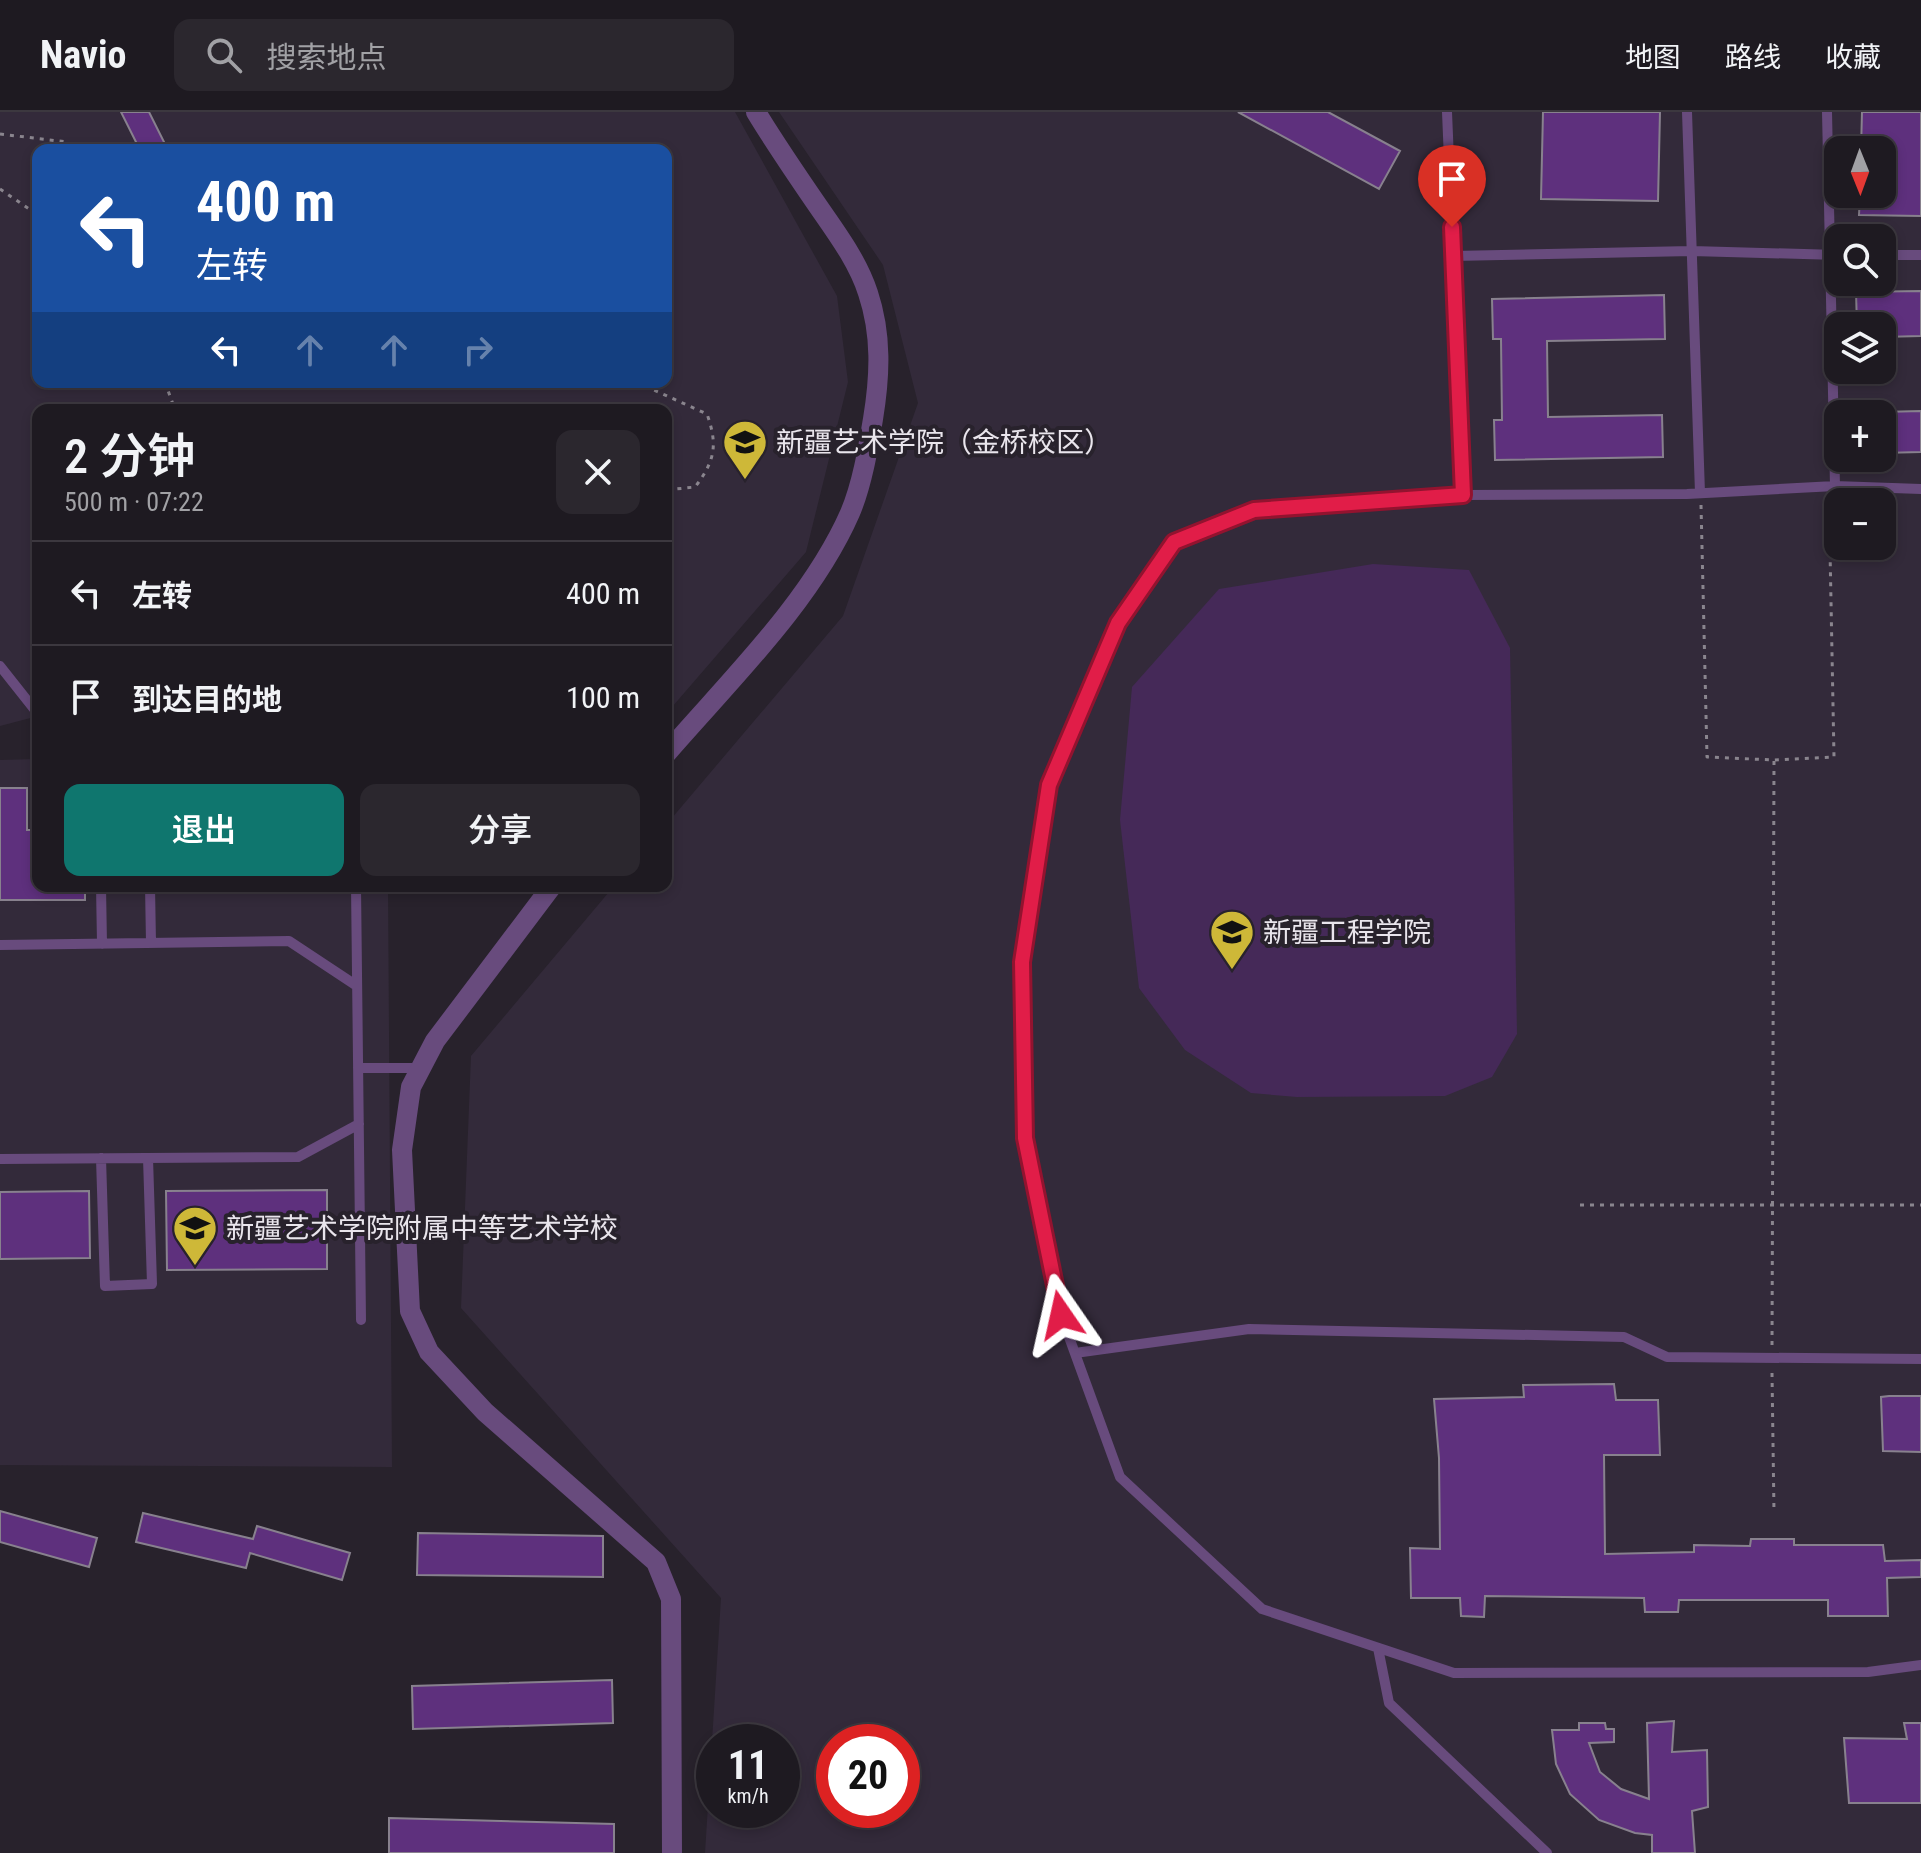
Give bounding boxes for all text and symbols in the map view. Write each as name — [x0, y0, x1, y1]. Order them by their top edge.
search box — [174, 19, 734, 91]
text: Navio — [40, 33, 126, 77]
icon: search — [202, 33, 246, 77]
text: 搜索地点 — [266, 40, 386, 75]
text: 地图 — [1625, 41, 1681, 74]
text: 路线 — [1725, 41, 1781, 74]
text: 收藏 — [1825, 41, 1881, 74]
north arrow — [1824, 136, 1896, 208]
map controls — [1824, 136, 1896, 560]
pin — [1418, 145, 1486, 227]
icon: arrive — [1430, 157, 1474, 201]
text: 400 m — [196, 169, 335, 235]
icon: left — [64, 176, 168, 280]
button: search — [1824, 224, 1896, 296]
text: 左转 — [196, 245, 268, 287]
button: layers — [1824, 312, 1896, 384]
icon: left — [204, 328, 248, 372]
icon: ahead — [288, 328, 332, 372]
icon: ahead — [372, 328, 416, 372]
icon: right — [456, 328, 500, 372]
button: + — [1824, 400, 1896, 472]
school or university icon: 新疆艺术学院（金桥校区） — [721, 418, 769, 481]
place label: 新疆艺术学院（金桥校区） — [776, 426, 1112, 459]
text: 2 分钟 — [64, 428, 195, 485]
button: close — [556, 430, 640, 514]
text: 500 m · 07:22 — [64, 487, 204, 517]
button: − — [1824, 488, 1896, 560]
icon: left — [64, 571, 108, 615]
text: 400 m — [566, 576, 640, 611]
text: 左转 — [132, 578, 192, 613]
icon: arrive — [64, 675, 108, 719]
text: 100 m — [566, 680, 640, 715]
text: 到达目的地 — [132, 682, 282, 717]
button: 退出 — [64, 784, 344, 876]
button: 分享 — [360, 784, 640, 876]
school or university icon: 新疆工程学院 — [1208, 908, 1256, 971]
place label: 新疆工程学院 — [1263, 916, 1431, 949]
school or university icon: 新疆艺术学院附属中等艺术学校 — [171, 1204, 219, 1267]
place label: 新疆艺术学院附属中等艺术学校 — [226, 1212, 618, 1245]
position arrow — [1019, 1273, 1103, 1357]
speed limit sign: 20 — [816, 1724, 920, 1828]
text: 11 — [728, 1742, 768, 1789]
text: km/h — [727, 1784, 769, 1808]

